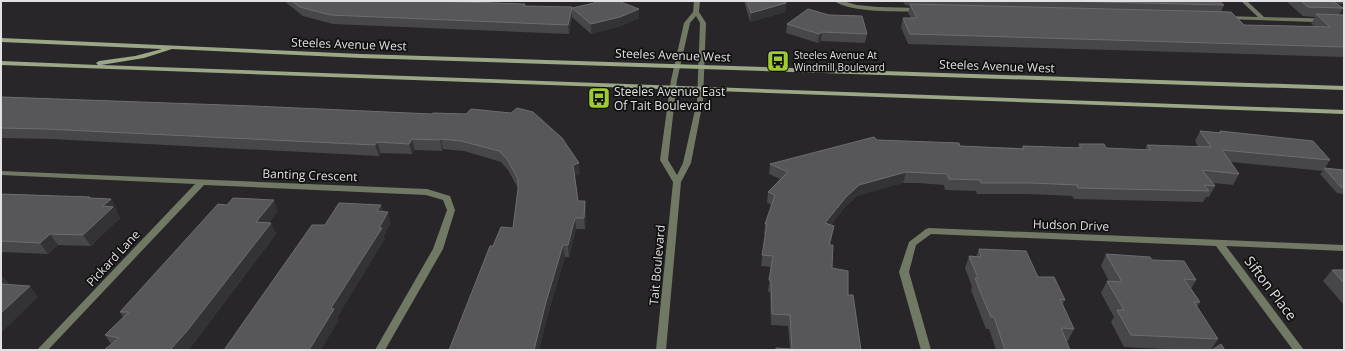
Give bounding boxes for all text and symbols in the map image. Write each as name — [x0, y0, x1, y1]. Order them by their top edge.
street label: Steeles Avenue West — [291, 33, 407, 55]
street label: Steeles Avenue West — [615, 44, 731, 66]
bus stop icon: Steeles Avenue At Windmill Boulevard — [765, 48, 791, 74]
place label: Steeles Avenue At Windmill Boulevard — [794, 48, 885, 74]
street label: Steeles Avenue West — [939, 55, 1055, 77]
place label: Steeles Avenue East Of Tait Boulevard — [614, 83, 725, 114]
bus stop icon: Steeles Avenue East Of Tait Boulevard — [586, 85, 612, 111]
street label: Banting Crescent — [262, 165, 358, 185]
street label: Hudson Drive — [1033, 215, 1110, 235]
street label: Tait Boulevard — [645, 224, 669, 306]
street label: Pickard Lane — [82, 226, 144, 290]
street label: Sifton Place — [1241, 252, 1301, 324]

